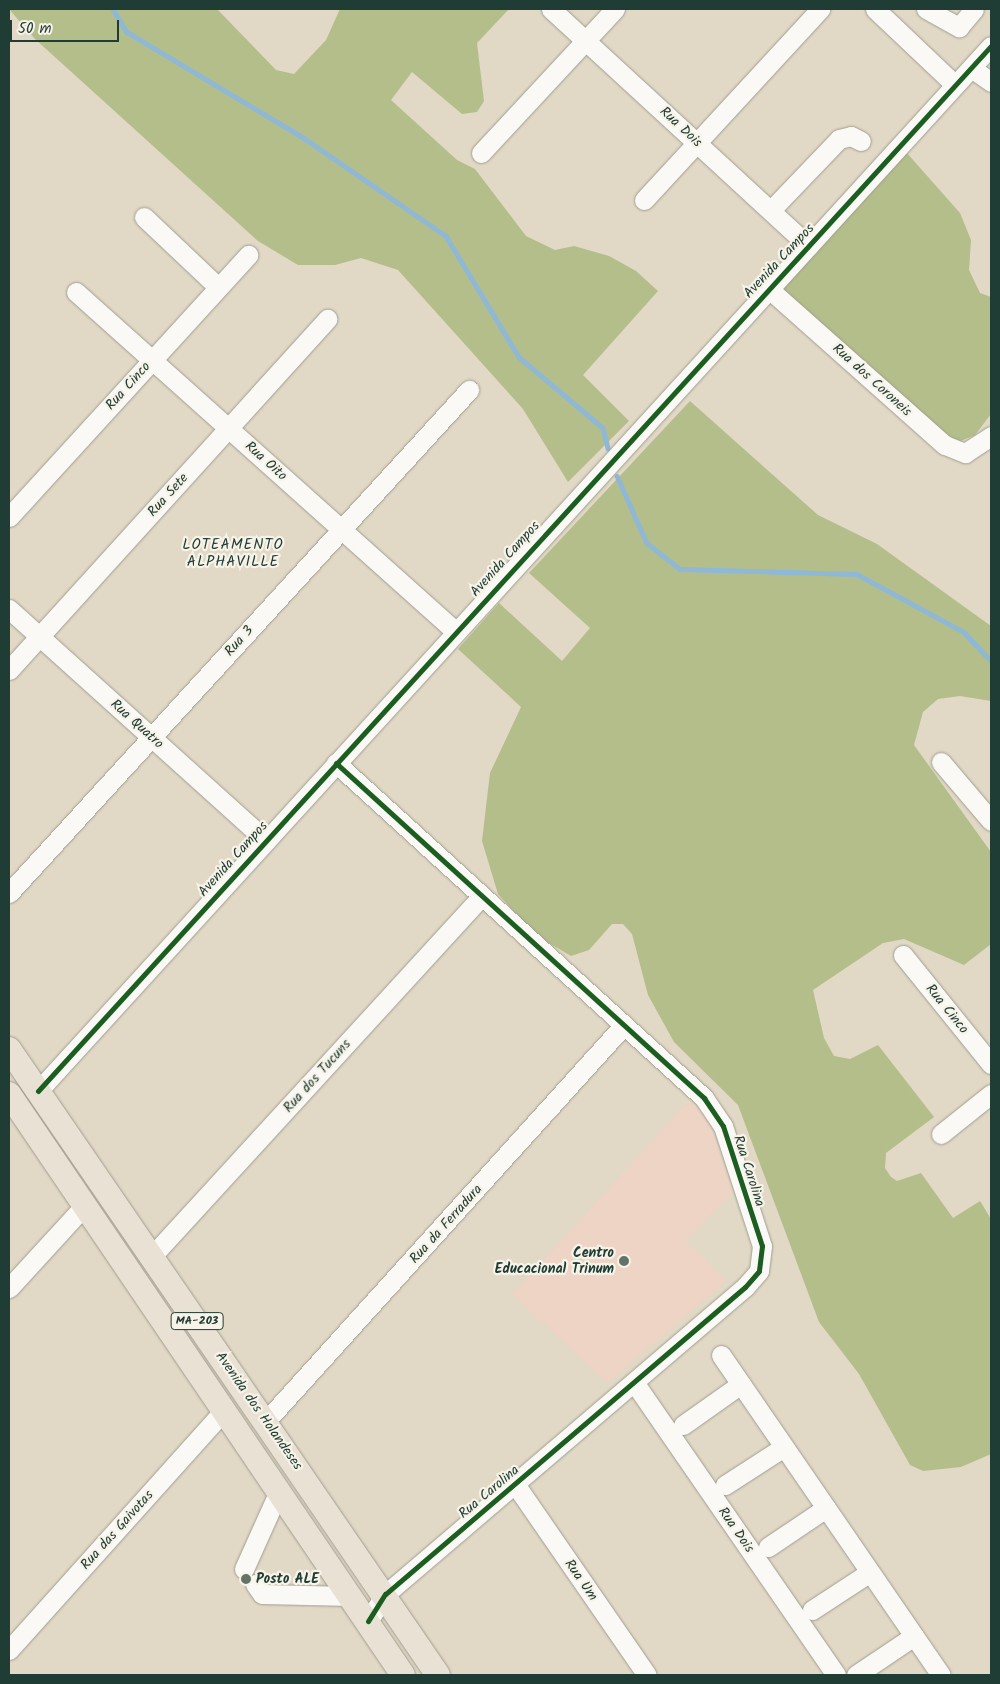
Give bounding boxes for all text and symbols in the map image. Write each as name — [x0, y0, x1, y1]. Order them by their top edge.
scale bar — [12, 10, 121, 42]
text: 50 m — [18, 17, 52, 41]
street label: Rua Dois — [656, 103, 706, 151]
street label: Avenida Campos — [740, 220, 818, 302]
street label: Rua dos Coroneis — [829, 340, 915, 420]
street label: Rua Cinco — [102, 359, 154, 413]
street label: Rua Oito — [242, 438, 290, 484]
street label: Rua Sete — [144, 470, 192, 520]
street label: Avenida Campos — [467, 518, 543, 600]
district label: LOTEAMENTO ALPHAVILLE — [181, 536, 285, 571]
street label: Rua 3 — [221, 622, 257, 660]
street label: Rua Quatro — [107, 696, 167, 752]
street label: Avenida Campos — [195, 818, 271, 900]
street label: Rua Cinco — [922, 981, 972, 1037]
street label: Rua dos Tucuns — [280, 1036, 354, 1116]
street label: Rua Carolina — [730, 1133, 768, 1209]
street label: Rua da Ferradura — [406, 1181, 486, 1267]
place label: Centro Educacional Trinum — [495, 1245, 614, 1278]
marker: Centro Educacional Trinum — [618, 1255, 630, 1267]
road number: MA-203 — [170, 1312, 224, 1330]
street label: Avenida dos Holandeses — [212, 1349, 306, 1473]
street label: Rua Carolina — [455, 1462, 523, 1522]
street label: Rua das Gaivotas — [77, 1487, 157, 1573]
street label: Rua Dois — [714, 1504, 758, 1556]
street label: Rua Um — [561, 1556, 601, 1604]
place label: Posto ALE — [256, 1571, 319, 1587]
marker: Posto ALE — [240, 1573, 252, 1585]

